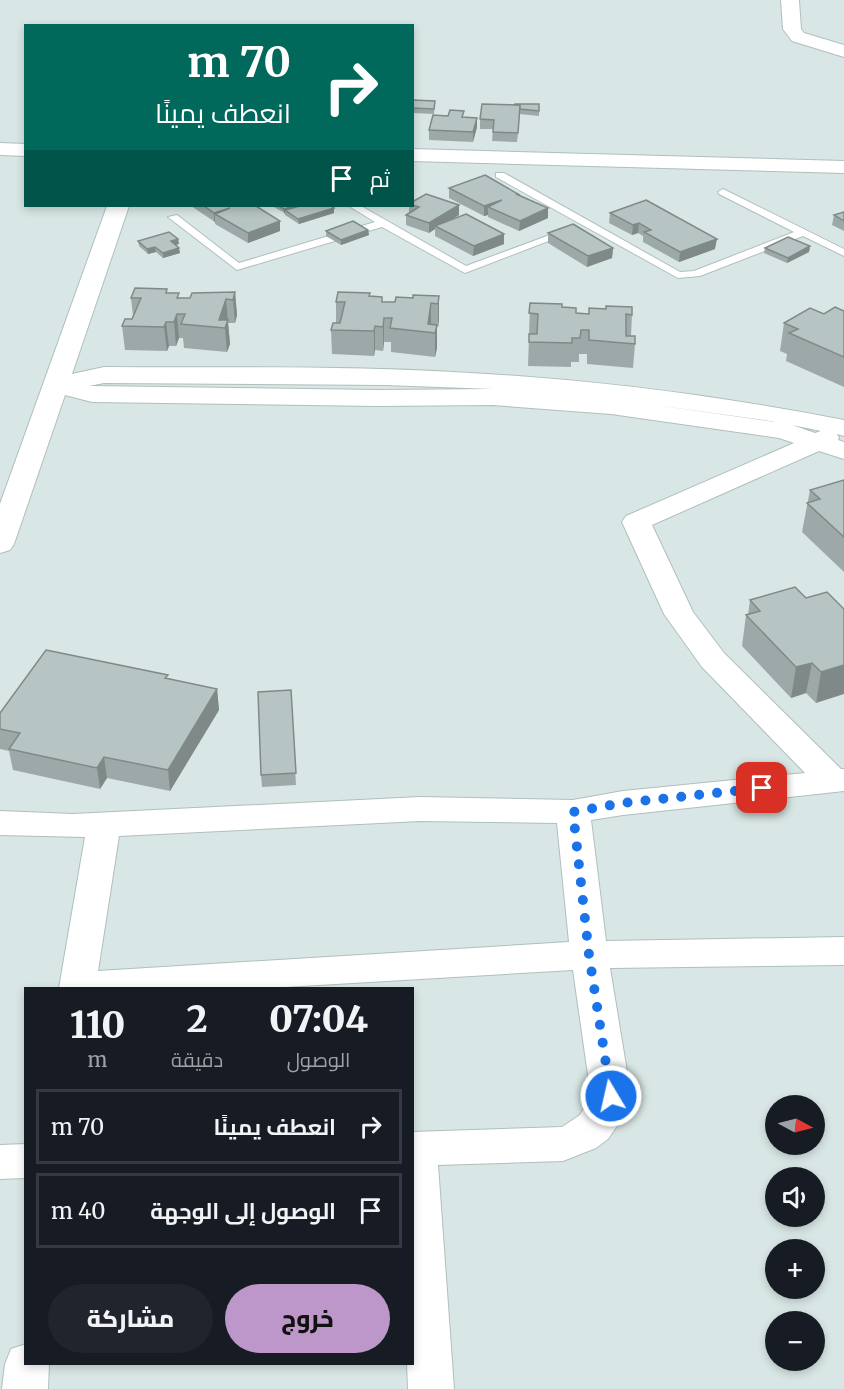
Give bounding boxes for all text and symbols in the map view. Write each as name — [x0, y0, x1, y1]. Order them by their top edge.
text: 70 m — [187, 36, 291, 88]
icon: right — [312, 48, 390, 126]
text: انعطف يمينًا — [155, 96, 291, 130]
icon: arrive — [325, 162, 358, 195]
text: ثم — [370, 165, 390, 193]
pin — [736, 762, 787, 813]
icon: arrive — [745, 771, 778, 804]
text: 2 — [187, 997, 208, 1042]
text: 07:04 — [269, 997, 368, 1042]
text: 110 — [70, 1003, 125, 1048]
text: m — [88, 1047, 107, 1072]
text: دقيقة — [171, 1047, 223, 1072]
text: الوصول — [287, 1047, 350, 1072]
position arrow — [579, 1064, 643, 1128]
north arrow — [765, 1095, 825, 1155]
map controls — [765, 1095, 825, 1371]
icon: right — [354, 1110, 387, 1143]
text: 70 m — [51, 1113, 104, 1141]
text: انعطف يمينًا — [214, 1113, 336, 1141]
button: sound — [765, 1167, 825, 1227]
icon: arrive — [354, 1194, 387, 1227]
text: 40 m — [51, 1197, 106, 1225]
text: الوصول إلى الوجهة — [150, 1197, 336, 1225]
button: + — [765, 1239, 825, 1299]
button: مشاركة — [48, 1284, 213, 1353]
button: خروج — [225, 1284, 390, 1353]
button: − — [765, 1311, 825, 1371]

